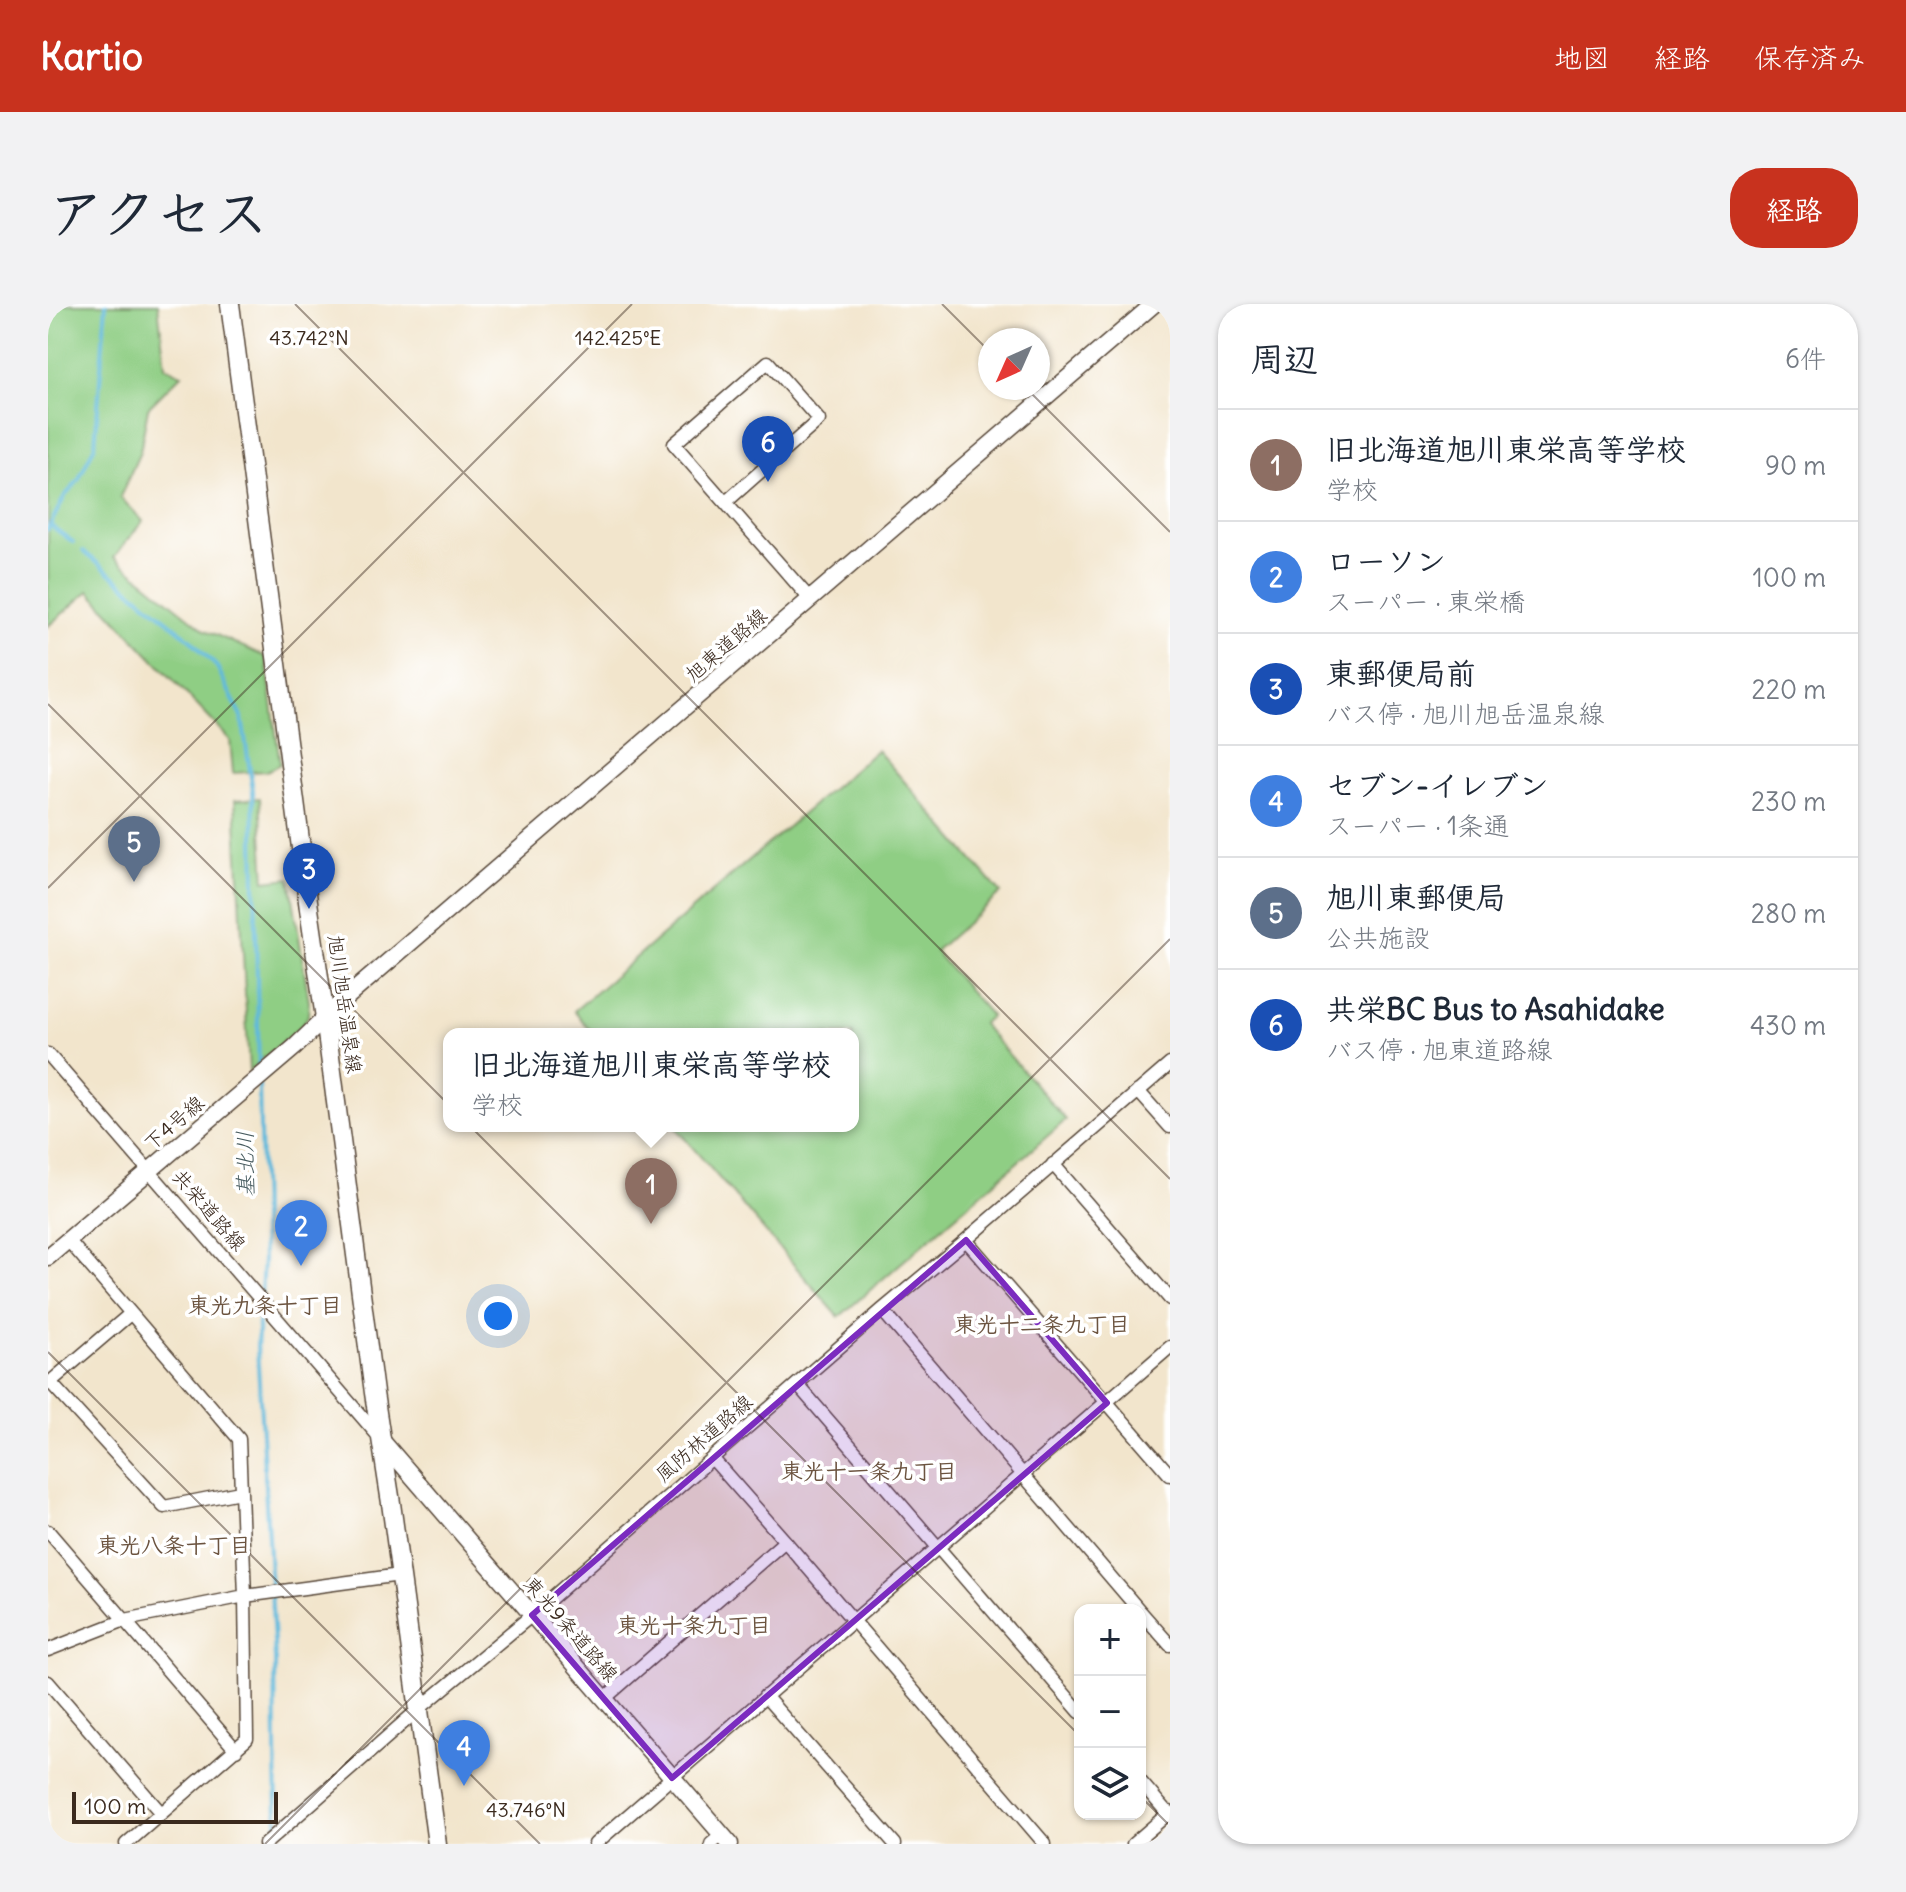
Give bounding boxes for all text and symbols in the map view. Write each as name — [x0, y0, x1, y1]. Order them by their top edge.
text: Kartio — [40, 33, 143, 80]
text: 地図 — [1554, 40, 1610, 76]
text: 経路 — [1654, 40, 1710, 76]
text: 保存済み — [1754, 40, 1866, 76]
button: 経路 — [1730, 168, 1858, 248]
text: アクセス — [48, 178, 269, 248]
text: 43.742°N — [269, 325, 349, 350]
text: 142.425°E — [575, 325, 661, 350]
north arrow — [978, 328, 1050, 400]
text: 周辺 — [1250, 337, 1318, 380]
text: 6件 — [1785, 342, 1826, 375]
pin: 6 — [742, 416, 794, 482]
text: 旧北海道旭川東栄高等学校 — [1326, 430, 1686, 468]
text: 1 — [1271, 449, 1281, 482]
text: 90 m — [1765, 449, 1826, 482]
text: 学校 — [1326, 473, 1378, 506]
text: ローソン — [1326, 542, 1446, 580]
text: 2 — [1269, 561, 1283, 594]
text: 100 m — [1752, 561, 1826, 594]
text: スーパー · 東栄橋 — [1326, 585, 1525, 618]
street label: 旭東道路線 — [680, 602, 772, 687]
text: 東郵便局前 — [1326, 654, 1476, 692]
text: 3 — [1269, 673, 1283, 706]
text: 220 m — [1751, 673, 1826, 706]
text: バス停 · 旭川旭岳温泉線 — [1326, 697, 1604, 730]
text: セブン-イレブン — [1326, 766, 1549, 804]
text: 4 — [1268, 785, 1284, 818]
text: 230 m — [1751, 785, 1826, 818]
text: スーパー · 1条通 — [1326, 809, 1509, 842]
pin: 5 — [108, 816, 160, 882]
pin: 3 — [283, 843, 335, 909]
text: 旭川東郵便局 — [1326, 878, 1506, 916]
text: 5 — [1269, 897, 1283, 930]
text: 280 m — [1751, 897, 1826, 930]
text: 公共施設 — [1326, 921, 1430, 954]
street label: 旭川旭岳温泉線 — [323, 933, 368, 1075]
text: 共栄BC Bus to Asahidake — [1326, 990, 1665, 1028]
text: 6 — [1268, 1009, 1284, 1042]
text: 430 m — [1750, 1009, 1826, 1042]
popup — [443, 1028, 859, 1132]
text: バス停 · 旭東道路線 — [1326, 1033, 1552, 1066]
text: 旧北海道旭川東栄高等学校 — [471, 1045, 831, 1083]
text: 学校 — [471, 1088, 523, 1121]
street label: 下4号線 — [138, 1090, 209, 1156]
water label: 基北川 — [230, 1131, 260, 1197]
pin: 1 — [625, 1158, 677, 1224]
street label: 共栄道路線 — [167, 1164, 252, 1256]
pin: 2 — [275, 1200, 327, 1266]
district label: 東光九条十丁目 — [188, 1291, 342, 1319]
your location — [478, 1296, 518, 1336]
district label: 東光十二条九丁目 — [954, 1310, 1130, 1338]
street label: 風防林道路線 — [650, 1389, 757, 1486]
district label: 東光十一条九丁目 — [781, 1457, 957, 1485]
district label: 東光八条十丁目 — [97, 1531, 251, 1559]
street label: 東光9条道路線 — [519, 1571, 624, 1686]
map controls — [1074, 1604, 1146, 1820]
button: + — [1074, 1604, 1146, 1676]
district label: 東光十条九丁目 — [617, 1611, 771, 1639]
button: − — [1074, 1676, 1146, 1748]
pin: 4 — [438, 1720, 490, 1786]
button: layers — [1074, 1748, 1146, 1820]
scale bar — [72, 1788, 278, 1824]
text: 100 m — [84, 1792, 146, 1820]
text: 43.746°N — [486, 1797, 566, 1822]

